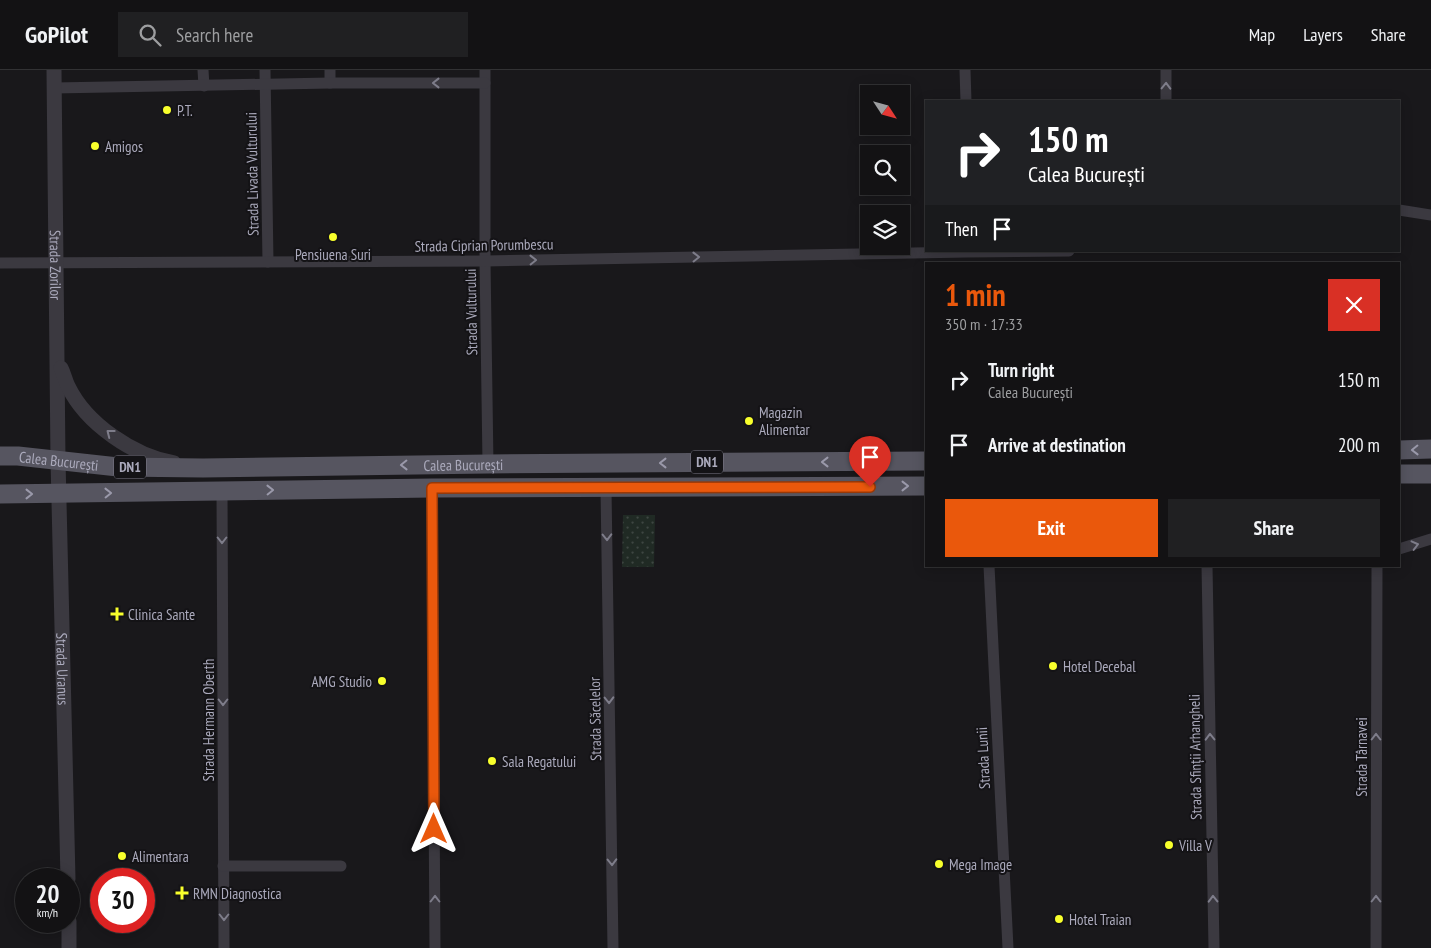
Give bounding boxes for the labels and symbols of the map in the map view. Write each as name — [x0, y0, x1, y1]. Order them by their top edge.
one-way arrow — [432, 78, 440, 88]
one-way arrow — [1161, 81, 1171, 89]
north arrow — [860, 85, 910, 135]
place label: P.T. — [177, 101, 193, 120]
marker: P.T. — [161, 104, 173, 116]
street label: Strada Livada Vulturului — [241, 112, 263, 236]
place label: Amigos — [105, 137, 143, 156]
marker: Amigos — [89, 140, 101, 152]
street label: Strada Zorilor — [46, 230, 66, 301]
marker: Pensiuena Suri — [327, 231, 339, 243]
street label: Strada Ciprian Porumbescu — [414, 234, 554, 256]
place label: Pensiuena Suri — [295, 245, 371, 264]
one-way arrow — [692, 252, 700, 262]
one-way arrow — [530, 255, 538, 265]
street label: Strada Vulturului — [461, 268, 481, 356]
place label: Magazin Alimentar — [759, 403, 811, 439]
marker: Magazin Alimentar — [743, 415, 755, 427]
one-way arrow — [106, 429, 115, 438]
pin — [849, 436, 891, 487]
one-way arrow — [1411, 444, 1419, 455]
street label: Calea București — [18, 447, 99, 474]
road number: DN1 — [691, 451, 723, 474]
street label: Calea București — [423, 454, 503, 474]
road number: DN1 — [114, 456, 146, 478]
one-way arrow — [821, 456, 829, 467]
one-way arrow — [658, 458, 666, 468]
one-way arrow — [400, 460, 408, 471]
one-way arrow — [902, 481, 909, 491]
one-way arrow — [266, 485, 274, 495]
one-way arrow — [104, 488, 112, 498]
one-way arrow — [26, 489, 34, 499]
one-way arrow — [602, 534, 612, 542]
one-way arrow — [217, 536, 227, 544]
one-way arrow — [1411, 540, 1420, 551]
place label: Clinica Sante — [128, 605, 195, 624]
marker: Clinica Sante — [110, 607, 124, 621]
street label: Strada Uranus — [53, 632, 73, 705]
place label: Hotel Decebal — [1063, 657, 1136, 676]
street label: Strada Hermann Oberth — [199, 659, 218, 781]
marker: Hotel Decebal — [1047, 660, 1059, 672]
place label: AMG Studio — [312, 672, 372, 691]
marker: AMG Studio — [376, 675, 388, 687]
street label: Strada Săcelelor — [585, 676, 605, 761]
street label: Strada Sfinții Arhangheli — [1184, 694, 1206, 820]
one-way arrow — [604, 696, 614, 704]
one-way arrow — [218, 698, 228, 706]
street label: Strada Târnavei — [1352, 717, 1371, 797]
street label: Strada Lunii — [972, 727, 994, 789]
one-way arrow — [1205, 733, 1215, 740]
one-way arrow — [1371, 733, 1381, 740]
place label: Sala Regatului — [502, 752, 576, 771]
marker: Sala Regatului — [486, 755, 498, 767]
position arrow — [407, 802, 459, 854]
place label: Villa V — [1178, 836, 1212, 855]
marker: Villa V — [1163, 839, 1175, 851]
place label: Alimentara — [132, 847, 189, 866]
marker: Alimentara — [116, 850, 128, 862]
place label: Mega Image — [949, 855, 1012, 874]
marker: Mega Image — [933, 858, 945, 870]
one-way arrow — [607, 859, 617, 867]
speed limit sign: 30 — [90, 868, 155, 933]
place label: RMN Diagnostica — [193, 884, 281, 903]
marker: RMN Diagnostica — [175, 886, 189, 900]
one-way arrow — [430, 895, 440, 903]
one-way arrow — [1208, 895, 1218, 903]
one-way arrow — [1371, 895, 1381, 903]
place label: Hotel Traian — [1069, 910, 1131, 929]
one-way arrow — [218, 913, 229, 921]
marker: Hotel Traian — [1053, 913, 1065, 925]

